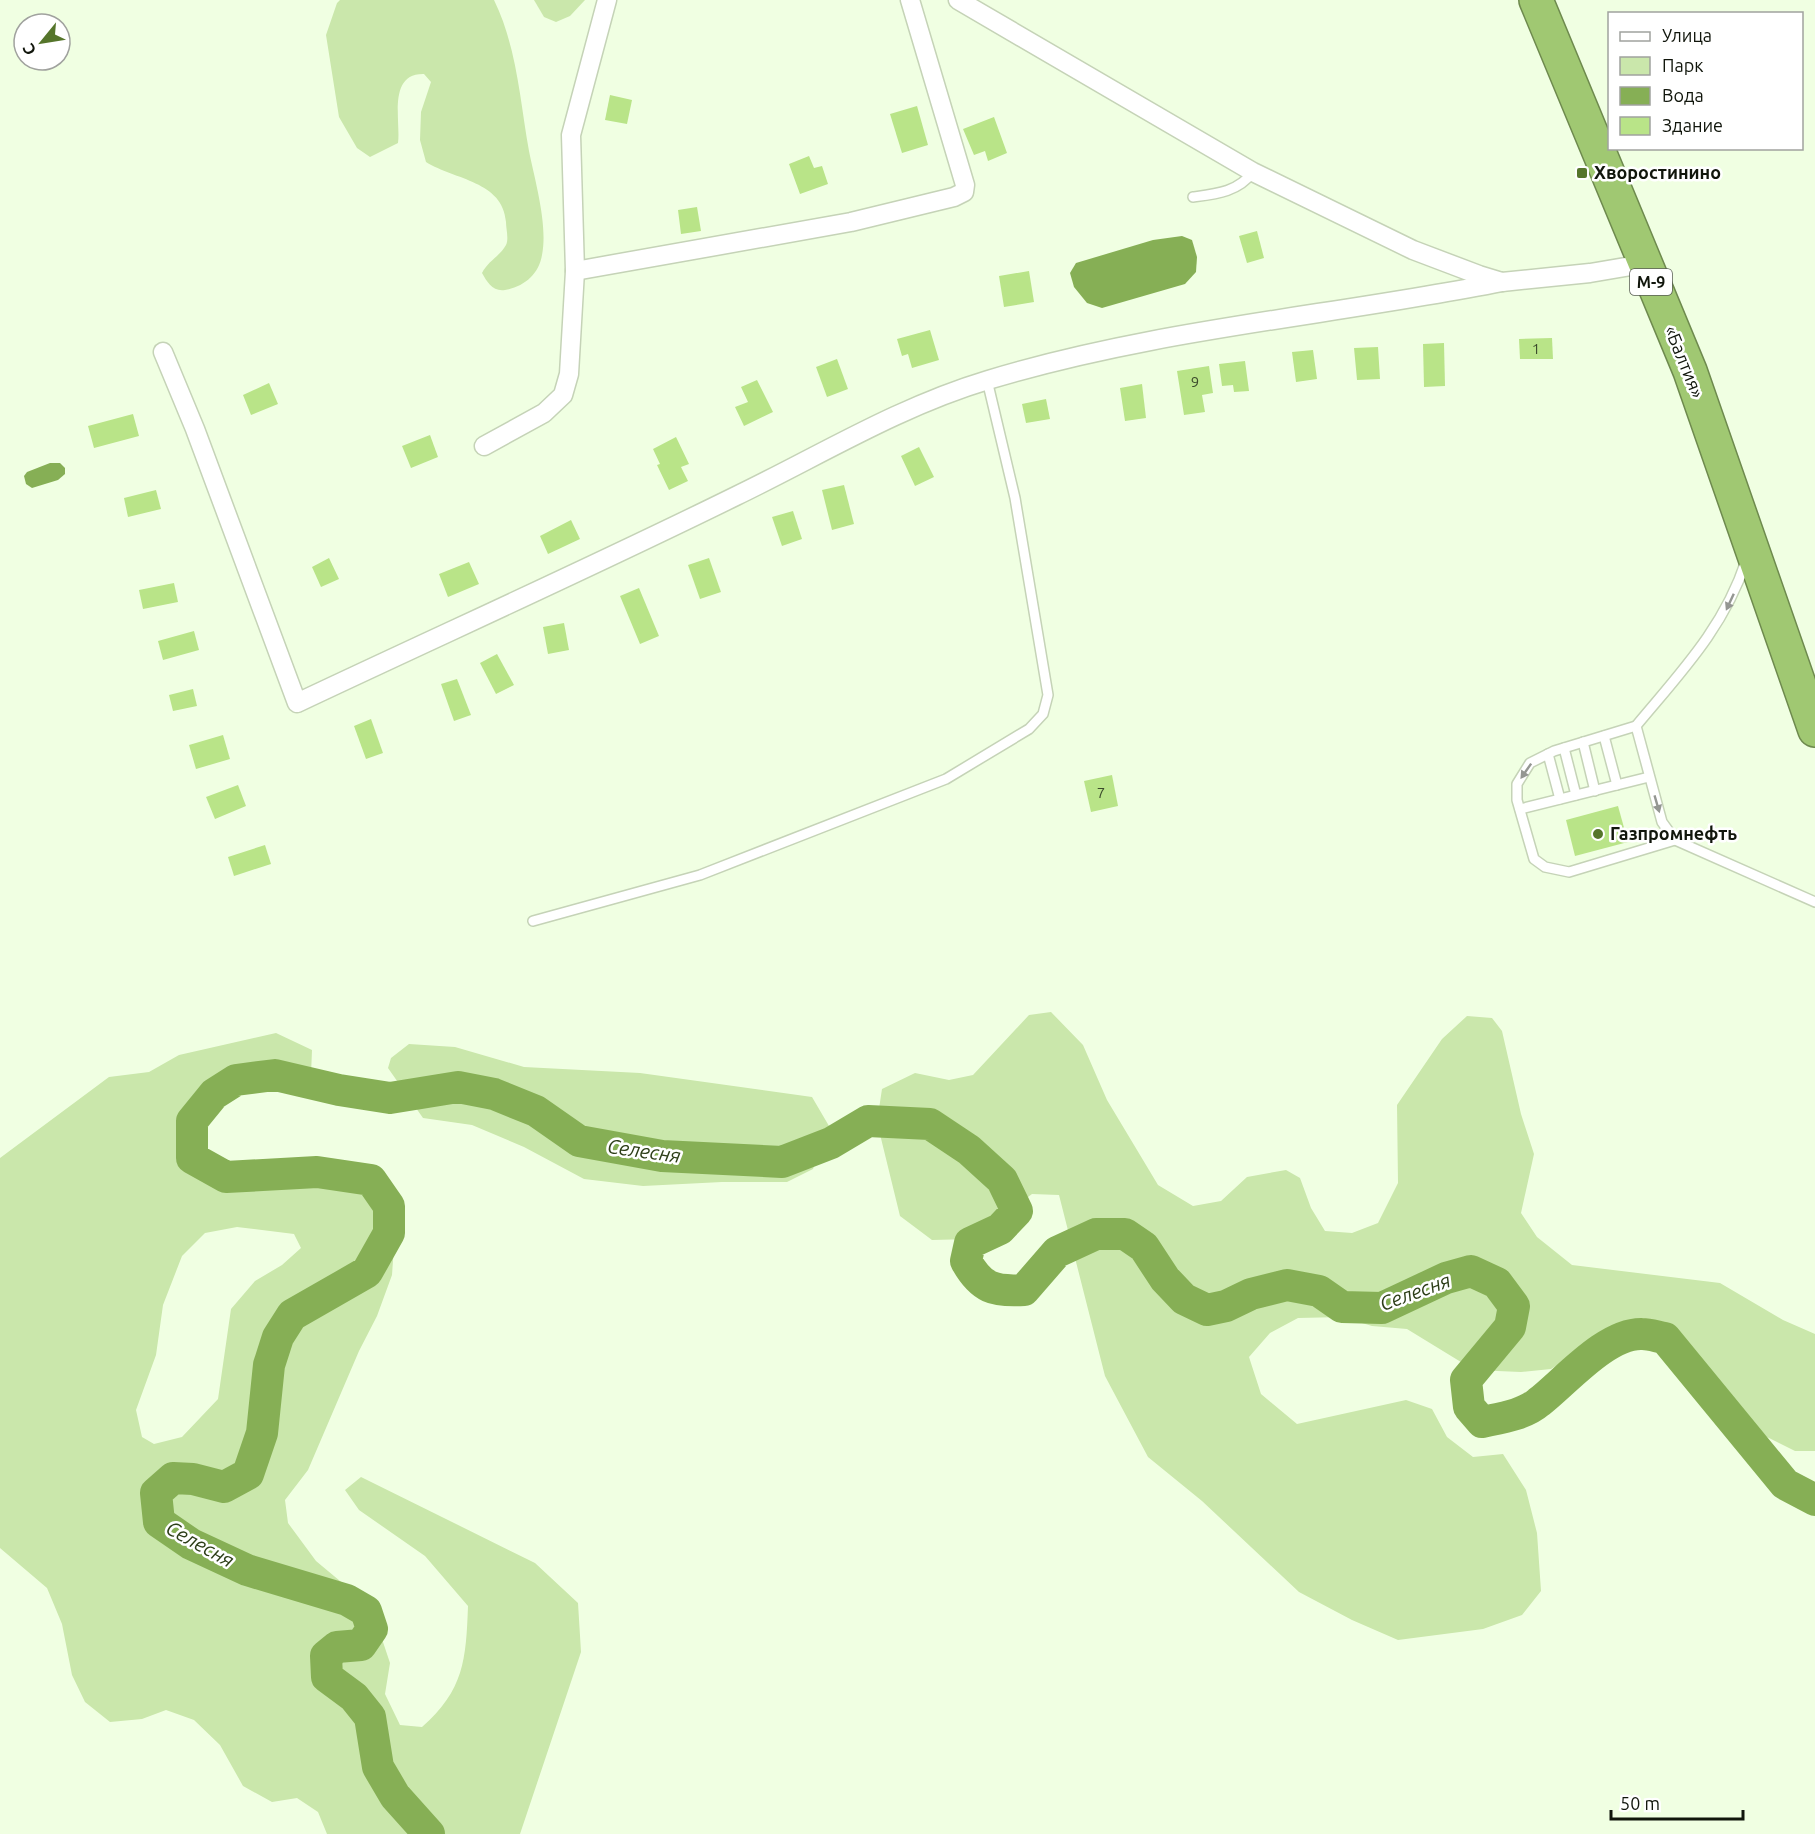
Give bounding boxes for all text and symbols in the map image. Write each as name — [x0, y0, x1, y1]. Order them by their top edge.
north arrow — [12, 12, 72, 72]
legend — [1608, 12, 1803, 150]
text: Улица — [1662, 25, 1712, 45]
text: С — [19, 41, 39, 58]
text: Парк — [1662, 55, 1703, 75]
text: Вода — [1662, 85, 1704, 105]
text: Здание — [1662, 115, 1723, 135]
place label: Хворостинино — [1594, 162, 1721, 182]
marker: Хворостинино — [1575, 166, 1589, 180]
road number: М-9 — [1630, 269, 1672, 295]
street label: «Балтия» — [1661, 323, 1708, 401]
house number: 1 — [1532, 340, 1540, 357]
house number: 9 — [1191, 373, 1199, 390]
one-way arrow — [1725, 593, 1734, 610]
one-way arrow — [1520, 762, 1532, 778]
house number: 7 — [1097, 784, 1105, 801]
one-way arrow — [1653, 795, 1662, 813]
place label: Газпромнефть — [1610, 823, 1737, 843]
marker: Газпромнефть — [1591, 827, 1605, 841]
water label: Селесня — [606, 1134, 682, 1167]
water label: Селесня — [1376, 1268, 1453, 1315]
water label: Селесня — [162, 1516, 238, 1572]
scale bar — [1611, 1783, 1743, 1821]
text: 50 m — [1620, 1793, 1660, 1813]

